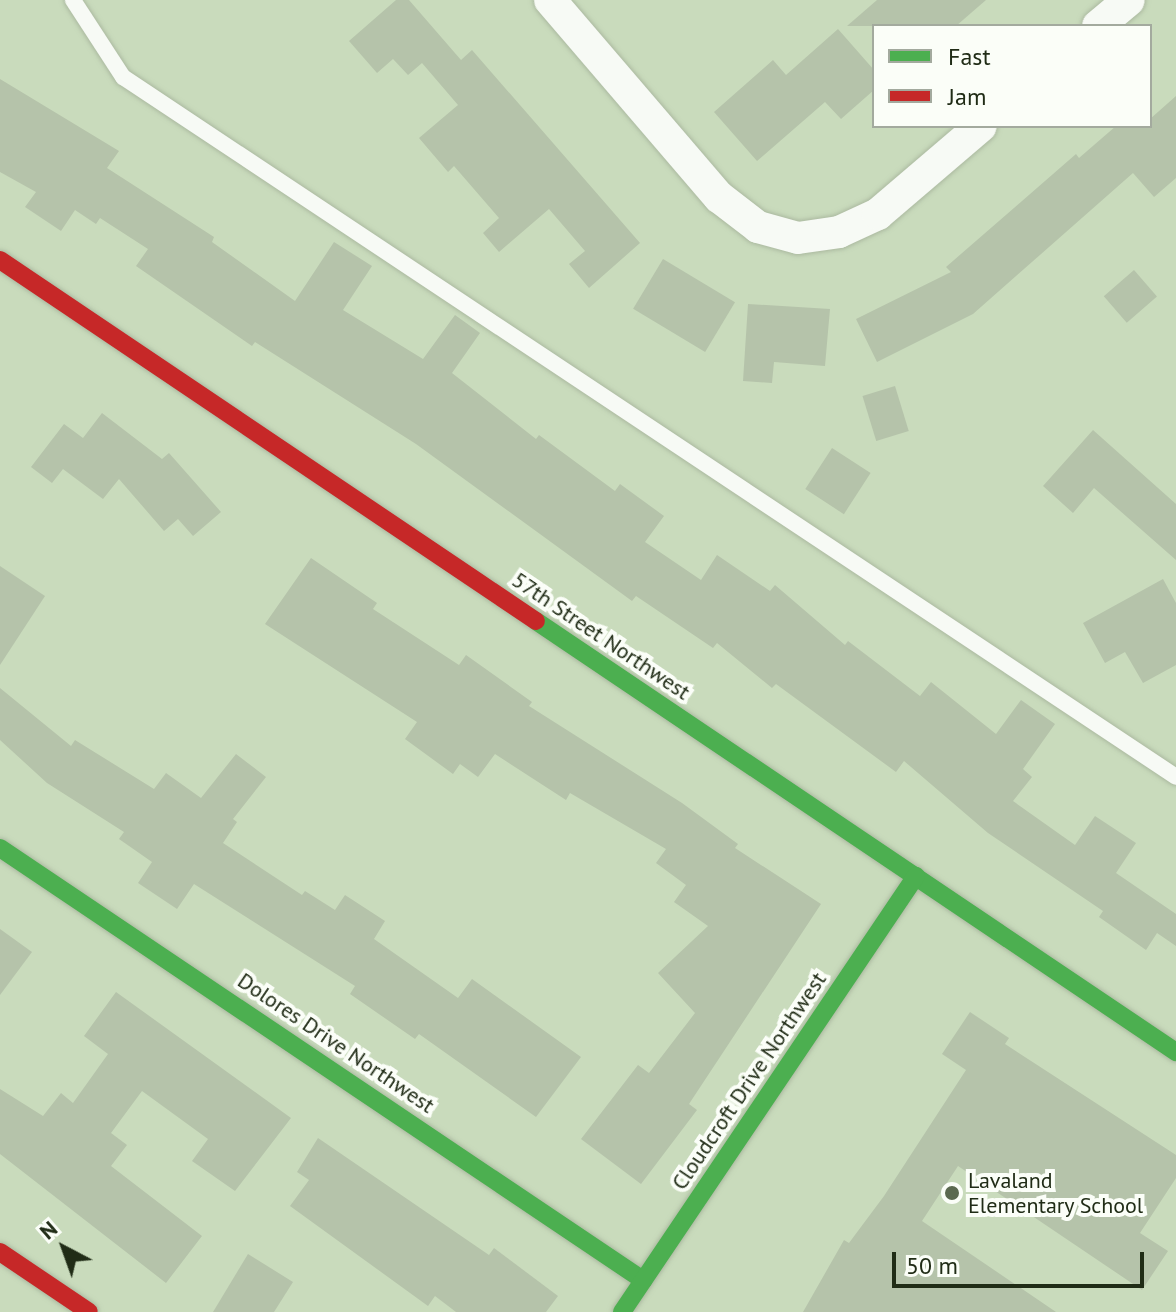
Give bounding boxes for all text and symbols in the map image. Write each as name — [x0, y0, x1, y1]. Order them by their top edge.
legend — [872, 24, 1152, 128]
text: Fast — [948, 41, 991, 72]
text: Jam — [948, 81, 986, 112]
street label: 57th Street Northwest — [507, 567, 695, 705]
street label: Dolores Drive Northwest — [233, 967, 439, 1119]
street label: Cloudcroft Drive Northwest — [666, 967, 832, 1195]
place label: Lavaland Elementary School — [968, 1167, 1144, 1218]
marker: Lavaland Elementary School — [943, 1184, 961, 1202]
north arrow — [24, 1208, 104, 1288]
text: N — [34, 1215, 63, 1245]
scale bar — [896, 1236, 1148, 1286]
text: 50 m — [906, 1250, 958, 1281]

